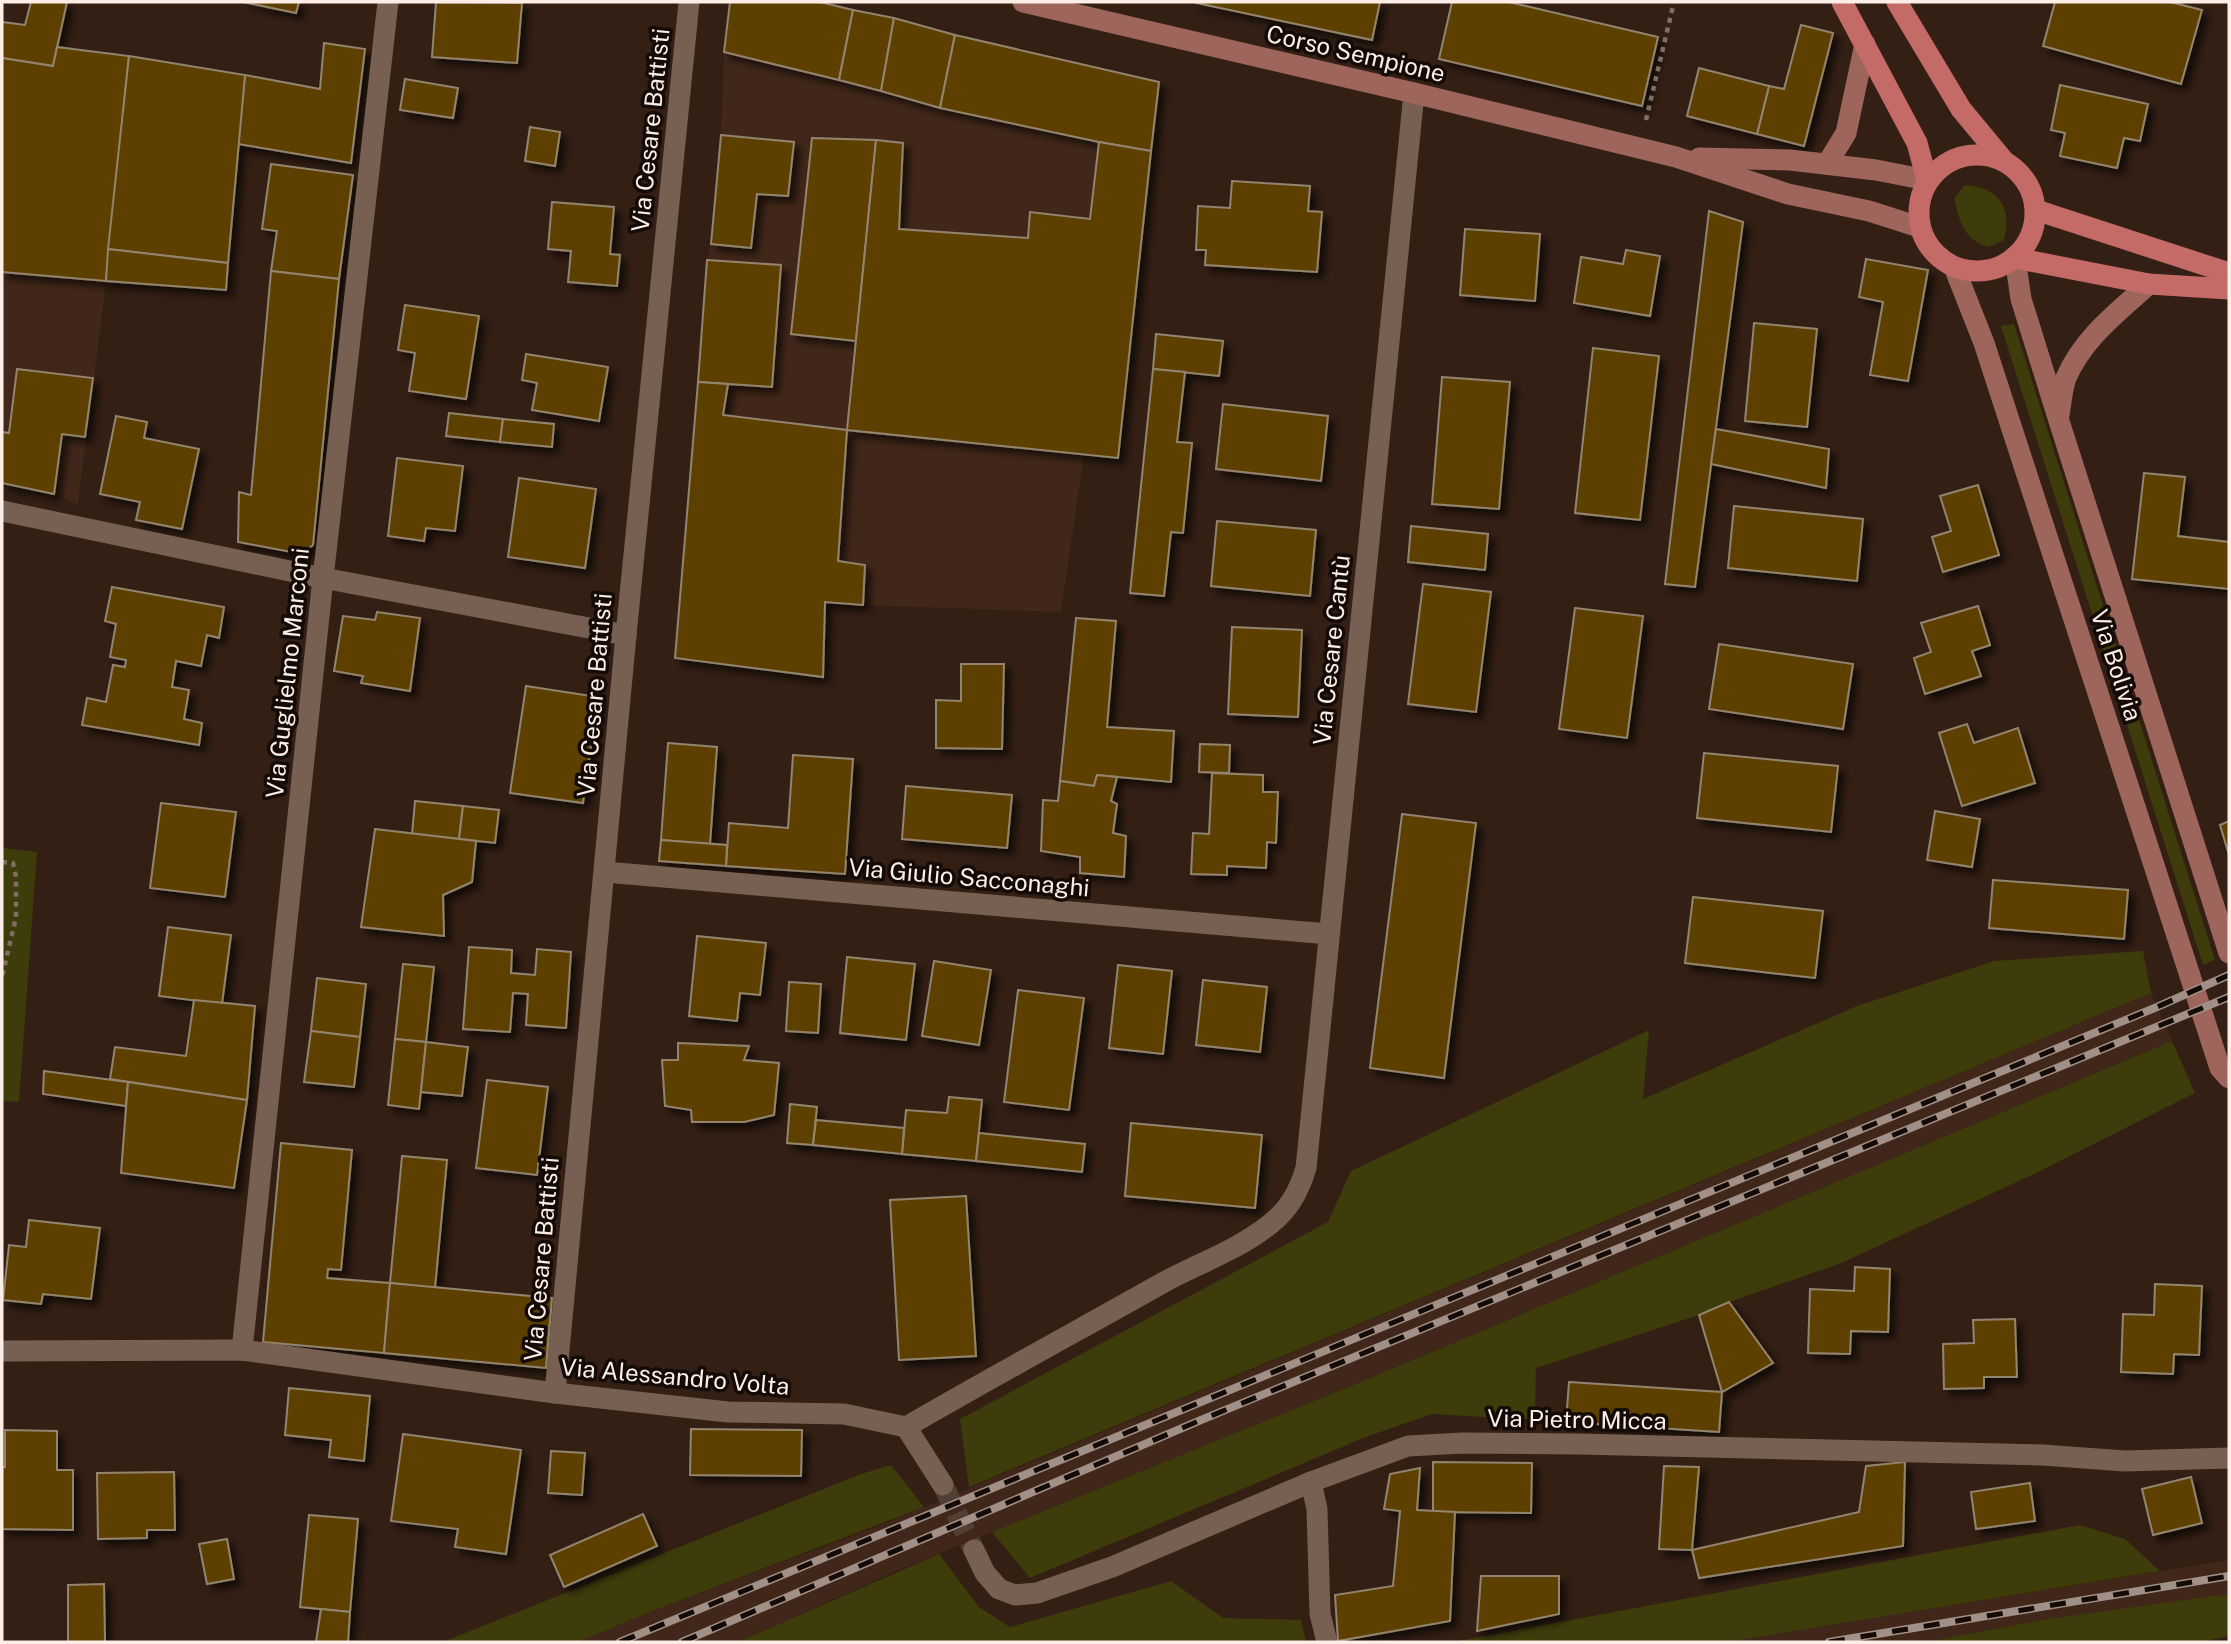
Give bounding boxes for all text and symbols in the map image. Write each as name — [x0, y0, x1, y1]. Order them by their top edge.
street label: Corso Sempione — [1264, 19, 1448, 87]
street label: Via Cesare Battisti — [625, 27, 675, 233]
street label: Via Guglielmo Marconi — [260, 547, 314, 799]
street label: Via Cesare Cantù — [1307, 553, 1355, 747]
street label: Via Cesare Battisti — [571, 592, 617, 798]
street label: Via Bolivia — [2086, 606, 2148, 724]
street label: Via Giulio Sacconaghi — [847, 853, 1091, 901]
street label: Via Cesare Battisti — [518, 1156, 564, 1362]
street label: Via Alessandro Volta — [559, 1352, 791, 1400]
street label: Via Pietro Micca — [1487, 1403, 1667, 1435]

